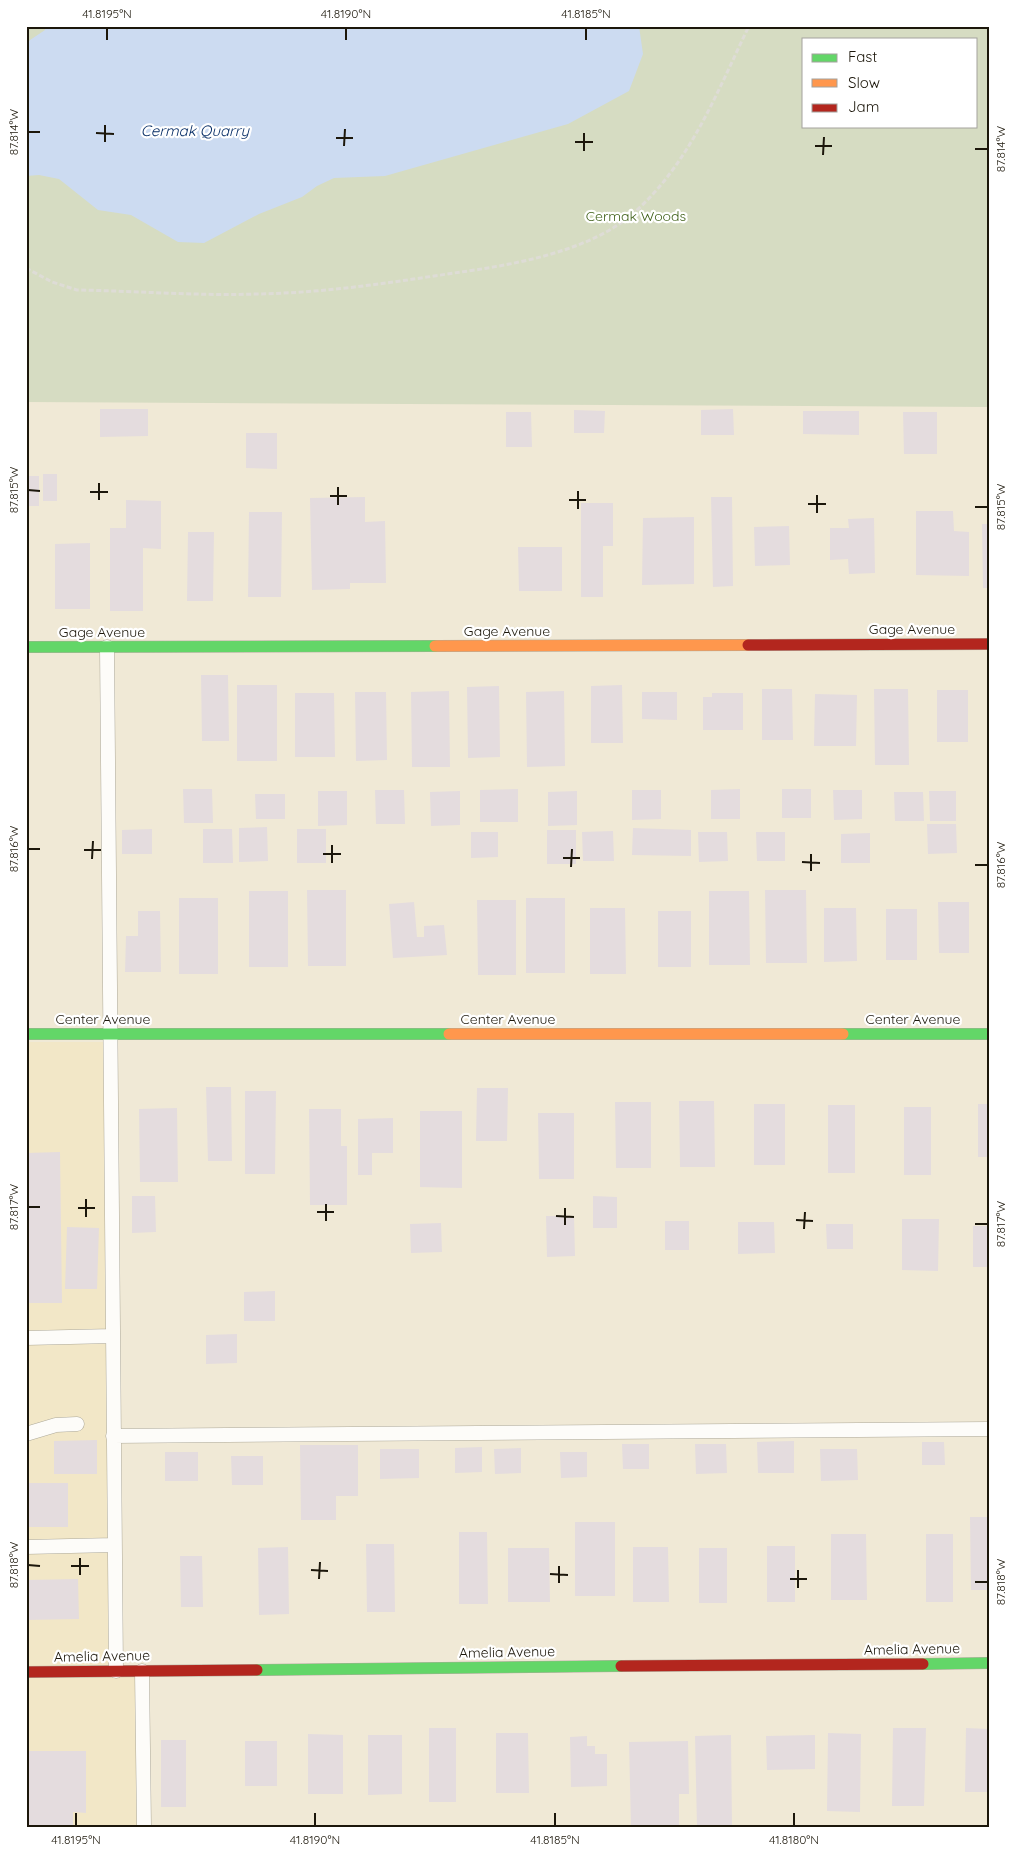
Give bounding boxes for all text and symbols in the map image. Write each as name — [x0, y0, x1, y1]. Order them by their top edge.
text: 41.8195°N — [82, 6, 132, 21]
text: 41.8190°N — [321, 6, 371, 21]
text: 41.8185°N — [561, 6, 611, 21]
legend — [802, 38, 978, 128]
text: Fast — [848, 47, 877, 66]
text: Slow — [848, 73, 880, 92]
text: Jam — [848, 97, 879, 116]
text: 87.814°W — [6, 108, 21, 155]
water label: Cermak Quarry — [141, 121, 251, 140]
text: 87.814°W — [993, 125, 1008, 172]
park label: Cermak Woods — [586, 207, 686, 225]
text: 87.815°W — [6, 466, 21, 513]
text: 87.815°W — [993, 483, 1008, 530]
street label: Gage Avenue — [869, 620, 955, 638]
street label: Gage Avenue — [464, 622, 550, 640]
street label: Gage Avenue — [59, 623, 145, 641]
text: 87.816°W — [6, 825, 21, 872]
text: 87.816°W — [993, 841, 1008, 888]
street label: Center Avenue — [56, 1010, 150, 1028]
street label: Center Avenue — [461, 1010, 555, 1028]
street label: Center Avenue — [866, 1010, 960, 1028]
text: 87.817°W — [6, 1183, 21, 1230]
text: 87.817°W — [993, 1200, 1008, 1247]
text: 87.818°W — [6, 1541, 21, 1588]
text: 87.818°W — [993, 1558, 1008, 1605]
street label: Amelia Avenue — [864, 1639, 960, 1659]
street label: Amelia Avenue — [459, 1642, 555, 1662]
street label: Amelia Avenue — [54, 1646, 150, 1666]
text: 41.8195°N — [51, 1832, 101, 1847]
text: 41.8190°N — [290, 1832, 340, 1847]
text: 41.8185°N — [530, 1832, 580, 1847]
text: 41.8180°N — [769, 1832, 819, 1847]

